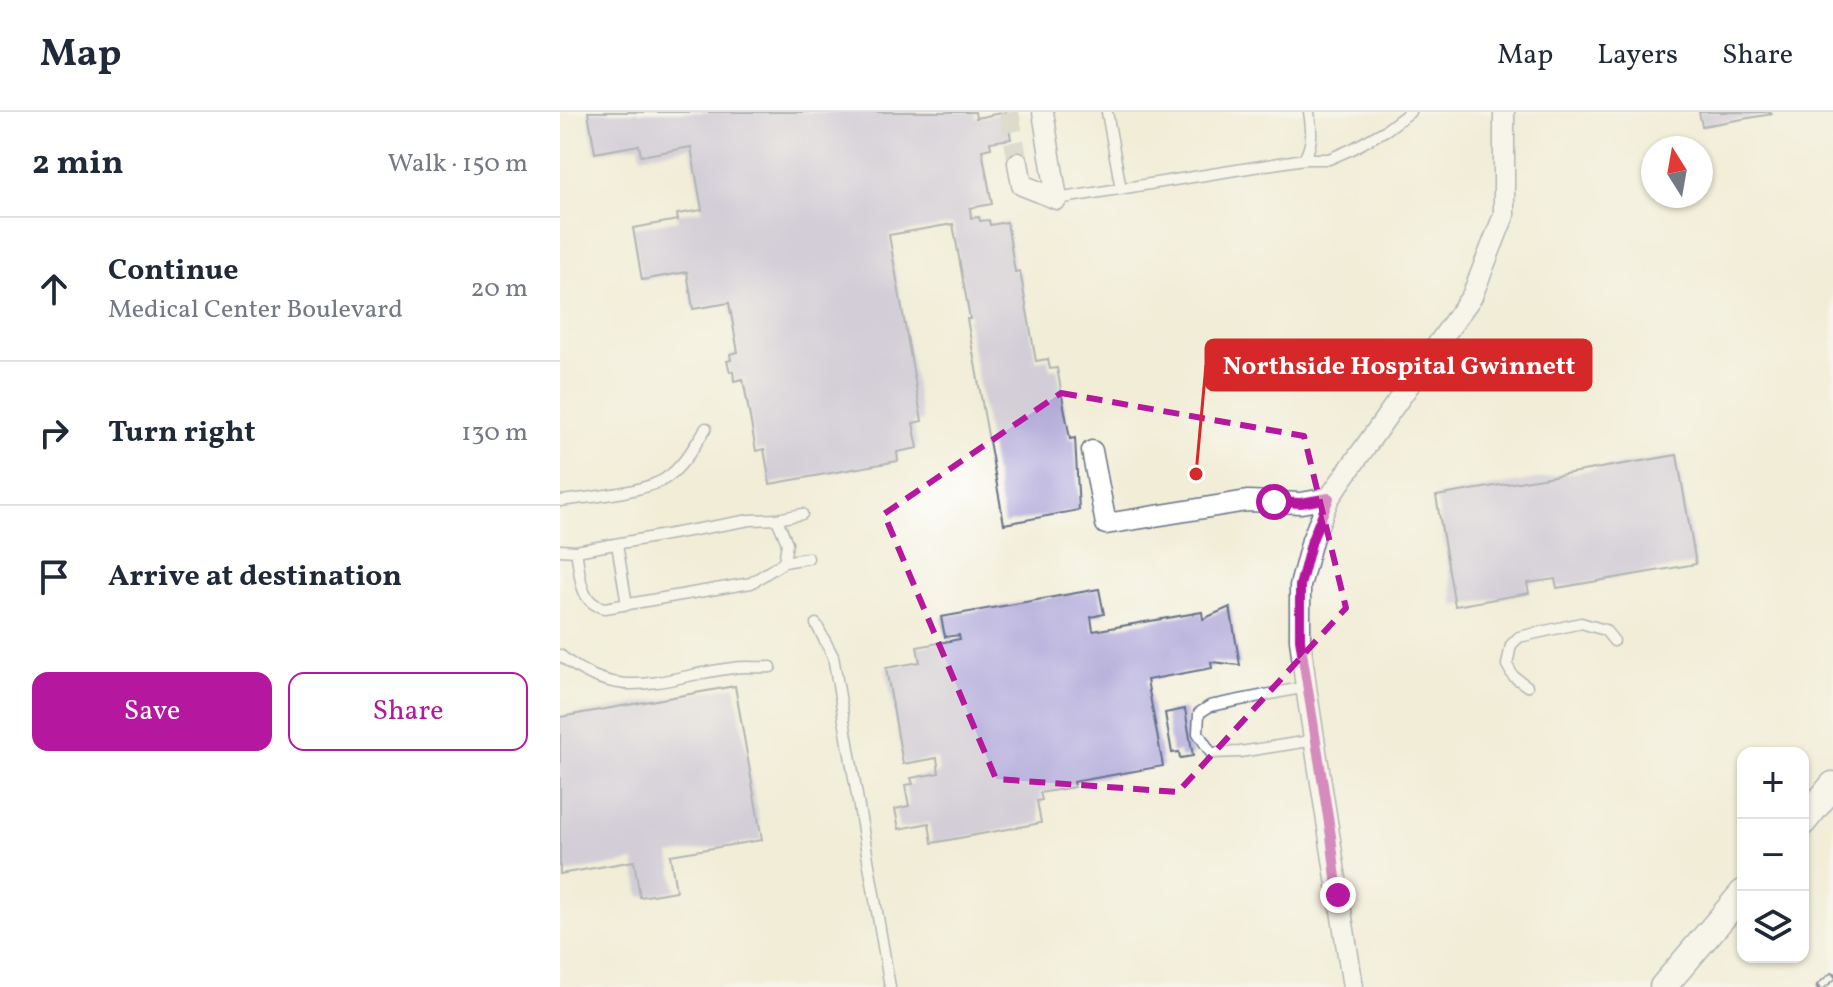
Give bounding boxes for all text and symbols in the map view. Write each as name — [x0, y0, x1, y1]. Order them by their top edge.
text: Map — [40, 29, 121, 82]
text: Map — [1497, 36, 1553, 75]
text: Layers — [1597, 36, 1678, 75]
text: Share — [1722, 36, 1793, 75]
north arrow — [1641, 136, 1713, 208]
text: 2 min — [32, 141, 124, 188]
text: Walk · 150 m — [387, 146, 528, 182]
text: Continue — [108, 250, 239, 292]
icon: ahead — [32, 267, 76, 311]
text: 20 m — [470, 271, 528, 307]
text: Medical Center Boulevard — [108, 292, 403, 328]
callout: Northside Hospital Gwinnett — [1206, 340, 1591, 390]
text: Northside Hospital Gwinnett — [1223, 349, 1576, 385]
icon: right — [32, 411, 76, 455]
text: Turn right — [108, 412, 256, 454]
text: 130 m — [461, 415, 528, 451]
route start — [1256, 484, 1292, 520]
icon: arrive — [32, 555, 76, 599]
text: Arrive at destination — [108, 556, 402, 598]
button: Save — [32, 672, 272, 751]
button: Share — [288, 672, 528, 751]
map controls — [1737, 747, 1809, 963]
button: + — [1737, 747, 1809, 819]
button: − — [1737, 819, 1809, 891]
route end — [1320, 877, 1356, 913]
button: layers — [1737, 891, 1809, 963]

